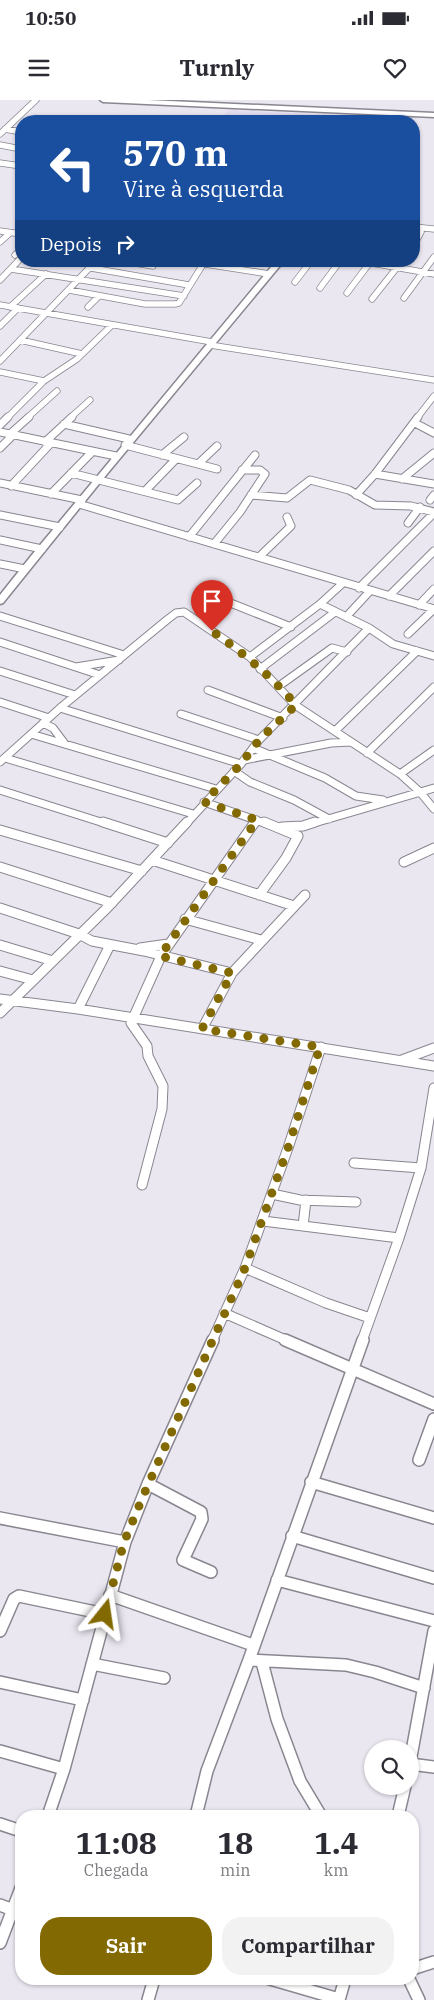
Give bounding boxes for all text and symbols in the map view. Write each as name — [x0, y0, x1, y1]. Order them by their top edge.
text: 10:50 — [25, 6, 76, 30]
text: Turnly — [180, 53, 254, 82]
icon: menu — [25, 54, 53, 82]
icon: heart — [381, 54, 409, 82]
text: 570 m — [123, 130, 228, 176]
icon: left — [40, 135, 105, 200]
text: Vire à esquerda — [123, 174, 284, 203]
icon: right — [111, 230, 139, 258]
text: Depois — [40, 232, 101, 256]
pin — [191, 580, 233, 631]
icon: arrive — [198, 587, 226, 615]
position arrow — [78, 1587, 130, 1639]
map controls — [364, 1740, 419, 1795]
button: search — [364, 1740, 419, 1795]
text: 11:08 — [76, 1823, 157, 1862]
text: 18 — [217, 1823, 253, 1862]
text: 1.4 — [314, 1823, 358, 1862]
text: Chegada — [84, 1860, 149, 1880]
text: min — [220, 1860, 251, 1880]
text: km — [324, 1860, 348, 1880]
button: Sair — [40, 1917, 212, 1975]
button: Compartilhar — [222, 1917, 394, 1975]

